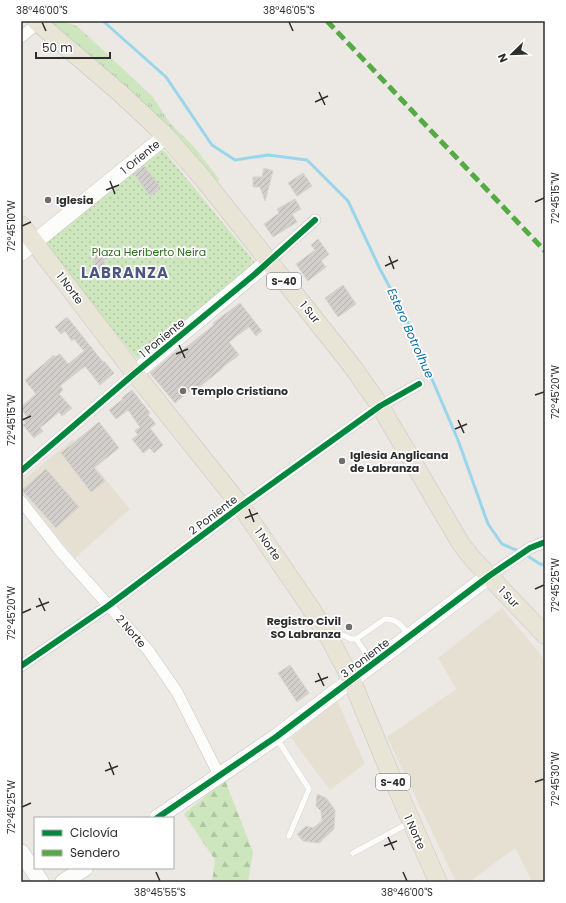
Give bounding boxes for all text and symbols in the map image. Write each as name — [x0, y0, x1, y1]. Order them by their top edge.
text: 38°46'00"S — [16, 3, 68, 18]
text: 38°46'05"S — [263, 3, 315, 18]
scale bar — [36, 34, 110, 60]
north arrow — [492, 34, 532, 74]
text: 50 m — [42, 39, 73, 56]
text: N — [494, 51, 512, 65]
street label: 1 Oriente — [117, 136, 163, 178]
text: 72°45'15"W — [548, 172, 563, 224]
place label: Iglesia — [56, 192, 94, 208]
marker: Iglesia — [43, 195, 53, 205]
text: 72°45'10"W — [4, 200, 19, 252]
park label: Plaza Heriberto Neira — [92, 244, 206, 260]
district label: LABRANZA — [81, 262, 169, 283]
street label: 1 Norte — [53, 269, 87, 307]
road number: S-40 — [267, 273, 301, 289]
water label: Estero Botrolhue — [383, 285, 439, 381]
street label: 1 Sur — [296, 298, 324, 326]
street label: 1 Poniente — [136, 315, 188, 361]
text: 72°45'20"W — [548, 365, 563, 419]
place label: Templo Cristiano — [191, 383, 288, 399]
marker: Templo Cristiano — [178, 386, 188, 396]
text: 72°45'15"W — [4, 394, 19, 446]
place label: Iglesia Anglicana de Labranza — [350, 447, 448, 476]
marker: Iglesia Anglicana de Labranza — [337, 456, 347, 466]
street label: 2 Poniente — [185, 491, 241, 539]
street label: 1 Norte — [251, 525, 285, 564]
text: 72°45'25"W — [548, 558, 563, 612]
street label: 1 Sur — [495, 583, 523, 611]
text: 72°45'20"W — [4, 586, 19, 640]
street label: 2 Norte — [112, 611, 150, 651]
place label: Registro Civil SO Labranza — [267, 613, 341, 642]
marker: Registro Civil SO Labranza — [344, 622, 354, 632]
street label: 3 Poniente — [337, 634, 393, 682]
text: 72°45'30"W — [548, 752, 563, 806]
road number: S-40 — [376, 774, 410, 790]
text: 72°45'25"W — [4, 780, 19, 834]
street label: 1 Norte — [400, 812, 430, 852]
legend — [34, 817, 174, 869]
text: Ciclovía — [70, 824, 118, 841]
text: Sendero — [70, 844, 120, 861]
text: 38°45'55"S — [134, 885, 186, 900]
text: 38°46'00"S — [381, 885, 433, 900]

